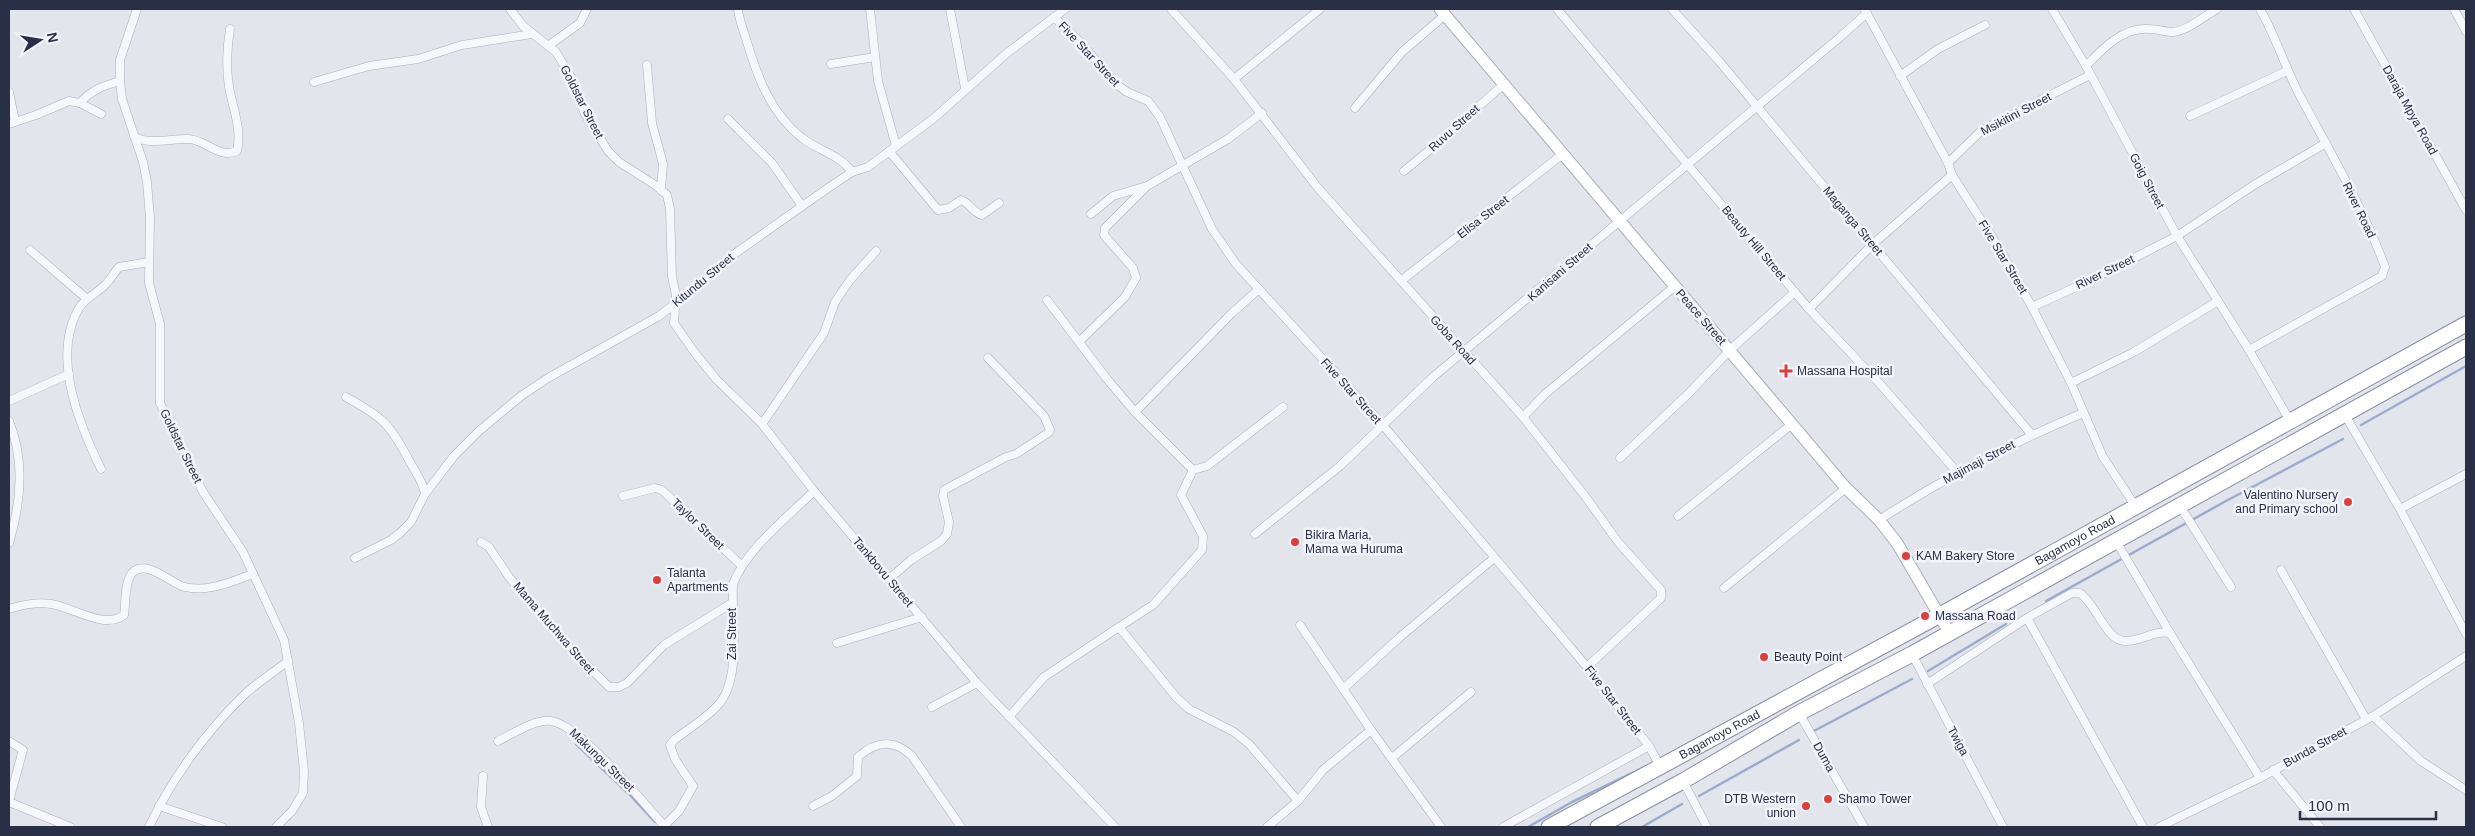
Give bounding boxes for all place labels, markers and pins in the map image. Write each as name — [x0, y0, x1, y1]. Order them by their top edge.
marker: Massana Hospital — [1779, 364, 1793, 378]
place label: Massana Hospital — [1797, 364, 1892, 378]
place label: Valentino Nursery and Primary school — [2235, 488, 2338, 516]
marker: Valentino Nursery and Primary school — [2342, 496, 2354, 508]
place label: Bikira Maria, Mama wa Huruma — [1305, 528, 1403, 556]
marker: Bikira Maria, Mama wa Huruma — [1289, 536, 1301, 548]
place label: KAM Bakery Store — [1916, 549, 2015, 563]
marker: KAM Bakery Store — [1900, 550, 1912, 562]
place label: Talanta Apartments — [667, 566, 728, 594]
marker: Talanta Apartments — [651, 574, 663, 586]
place label: Massana Road — [1935, 609, 2016, 623]
marker: Massana Road — [1919, 610, 1931, 622]
place label: Beauty Point — [1774, 650, 1843, 664]
marker: Beauty Point — [1758, 651, 1770, 663]
place label: DTB Western union — [1724, 792, 1796, 820]
place label: Shamo Tower — [1838, 792, 1911, 806]
marker: Shamo Tower — [1822, 793, 1834, 805]
marker: DTB Western union — [1800, 800, 1812, 812]

